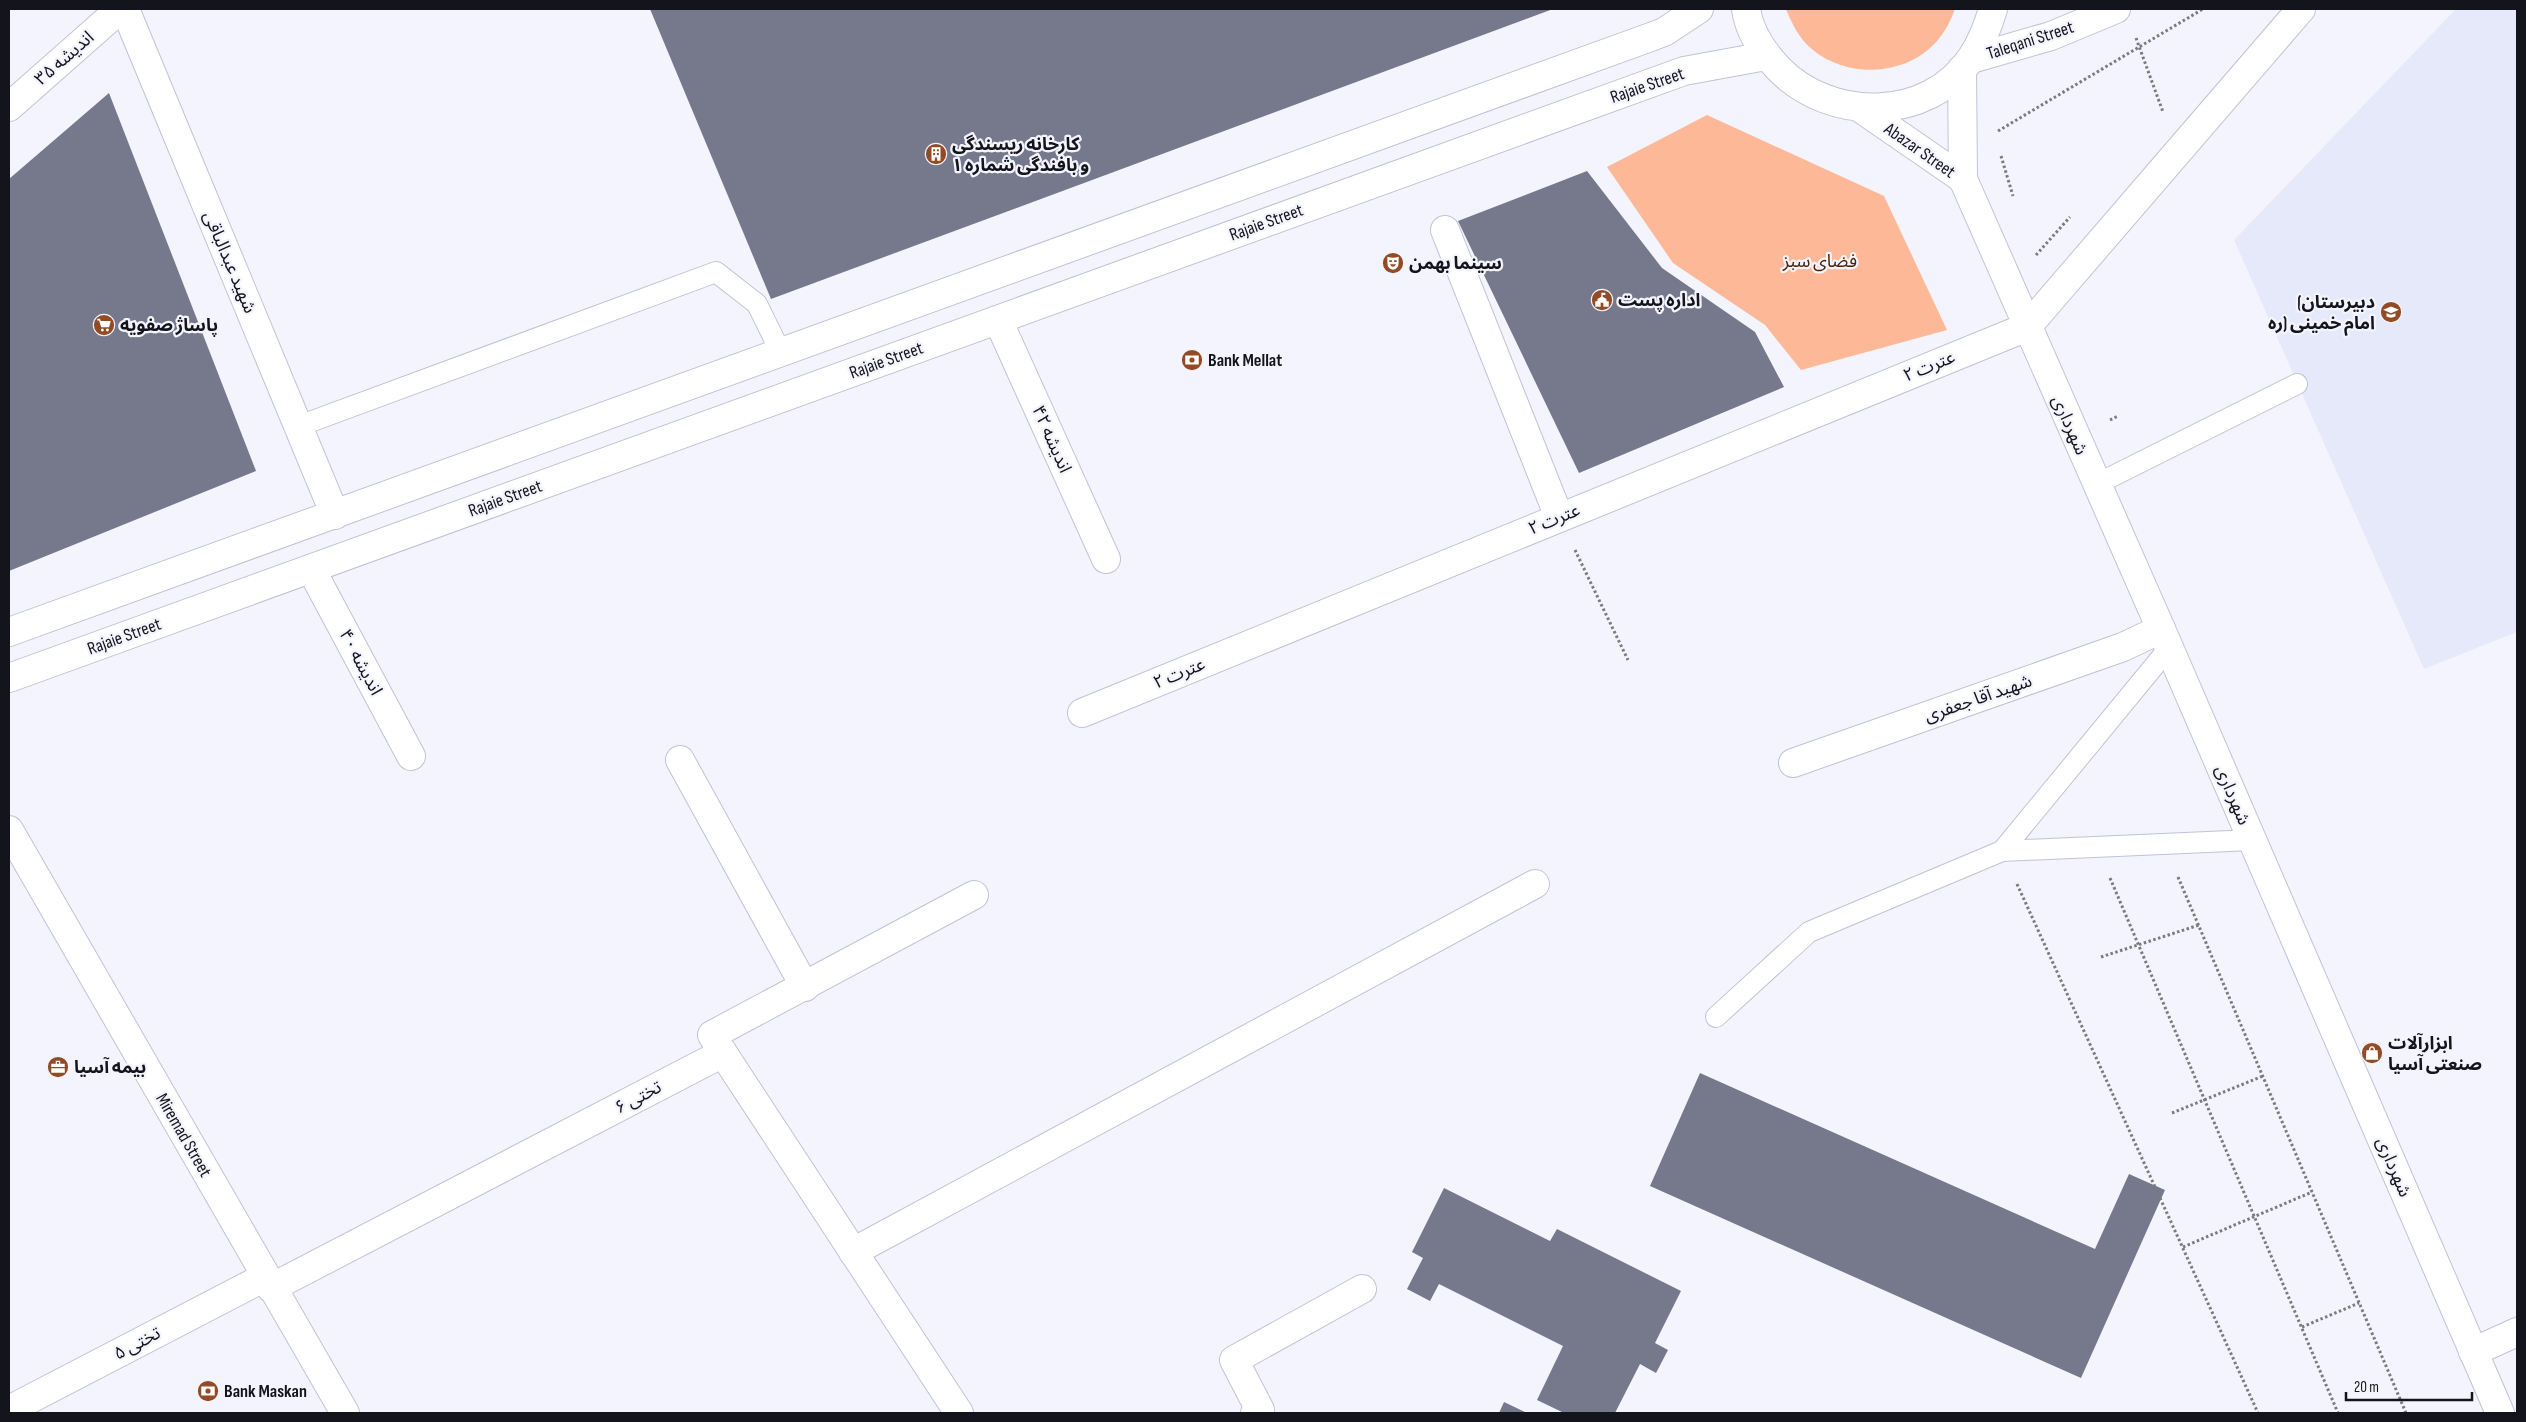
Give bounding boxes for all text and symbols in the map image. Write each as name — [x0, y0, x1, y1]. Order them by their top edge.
street label: Taleqani Street — [1984, 16, 2077, 64]
street label: اندیشه ۳۵ — [30, 27, 98, 90]
street label: Rajaie Street — [1608, 63, 1687, 108]
street label: Abazar Street — [1879, 118, 1960, 183]
place label: کارخانه ریسندگی و بافندگی شماره ۱ — [952, 134, 1089, 176]
building icon: کارخانه ریسندگی و بافندگی شماره ۱ — [924, 142, 948, 166]
street label: Rajaie Street — [1227, 199, 1306, 245]
street label: شهید عبدالباقی — [199, 208, 260, 316]
theatre icon: سینما بهمن — [1381, 251, 1405, 275]
park label: فضای سبز — [1782, 251, 1857, 272]
place label: سینما بهمن — [1409, 253, 1502, 274]
public building icon: اداره پست — [1590, 288, 1614, 312]
place label: اداره پست — [1618, 290, 1700, 312]
place label: (دبیرستان امام خمینی (ره — [2268, 292, 2375, 336]
school or university icon: (دبیرستان امام خمینی (ره — [2379, 300, 2403, 324]
supermarket icon: پاساژ صفویه — [92, 313, 116, 337]
place label: پاساژ صفویه — [120, 315, 218, 337]
street label: Rajaie Street — [847, 337, 926, 383]
street label: عترت ۲ — [1900, 347, 1958, 386]
bank icon: Bank Mellat — [1180, 348, 1204, 372]
place label: Bank Mellat — [1208, 350, 1282, 371]
street label: شهرداری — [2047, 392, 2092, 458]
street label: اندیشه ۴۲ — [1027, 402, 1076, 476]
street label: Rajaie Street — [466, 475, 545, 521]
street label: عترت ۲ — [1525, 500, 1583, 539]
street label: Rajaie Street — [85, 613, 164, 659]
street label: اندیشه ۴۰ — [334, 626, 387, 699]
street label: عترت ۲ — [1150, 654, 1208, 693]
street label: شهید آقا جعفری — [1922, 670, 2035, 727]
street label: شهرداری — [2211, 762, 2255, 828]
place label: ابزارآلات صنعتی آسیا — [2388, 1032, 2482, 1075]
shop icon: ابزارآلات صنعتی آسیا — [2360, 1041, 2384, 1065]
office icon: بیمه آسیا — [46, 1055, 70, 1079]
place label: بیمه آسیا — [74, 1056, 146, 1078]
street label: تختی ۶ — [611, 1076, 665, 1118]
street label: Miremad Street — [151, 1090, 216, 1181]
street label: شهرداری — [2372, 1134, 2416, 1200]
street label: تختی ۵ — [110, 1322, 164, 1364]
scale bar — [2346, 1370, 2472, 1402]
text: 20 m — [2354, 1378, 2379, 1397]
bank icon: Bank Maskan — [196, 1379, 220, 1403]
place label: Bank Maskan — [224, 1381, 307, 1402]

